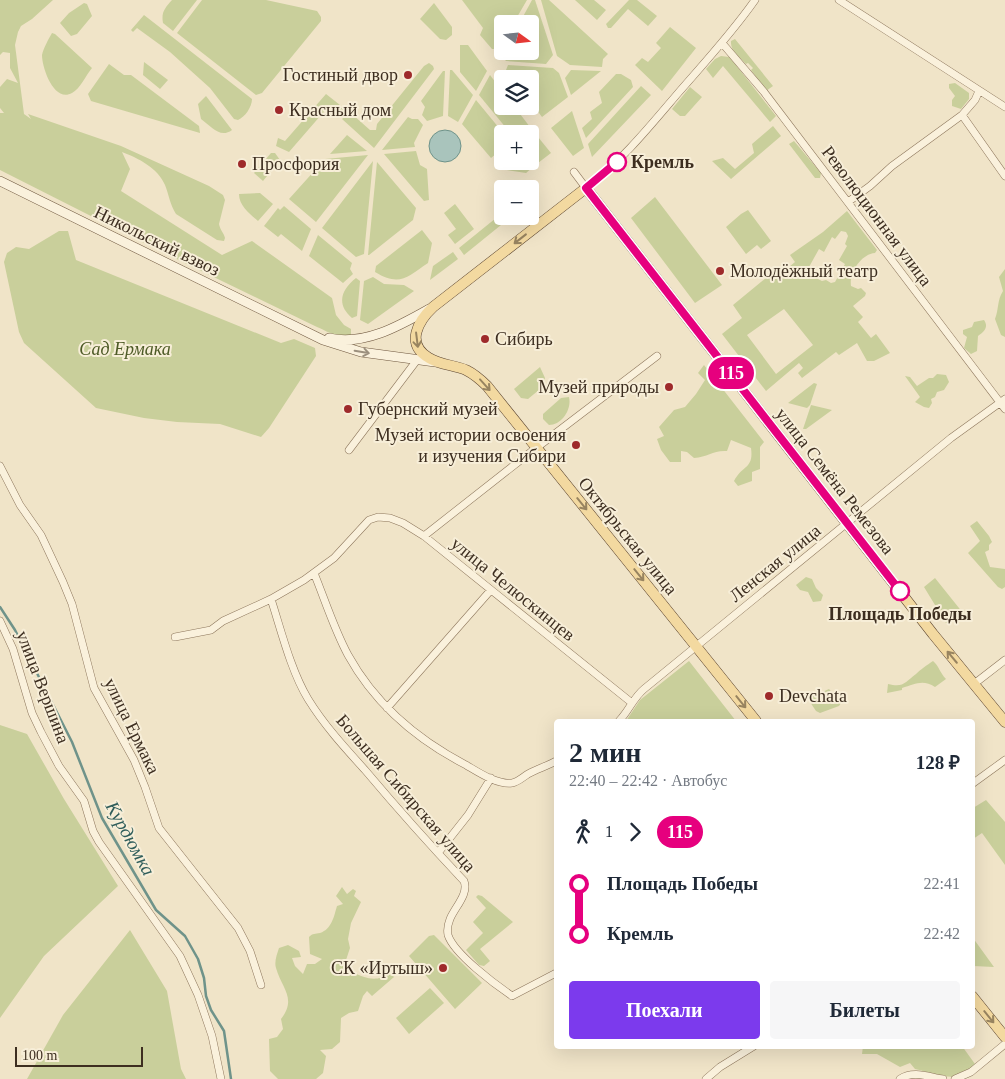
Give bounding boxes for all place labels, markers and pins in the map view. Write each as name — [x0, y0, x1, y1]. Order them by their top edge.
place label: Гостиный двор — [283, 65, 398, 85]
marker: Гостиный двор — [402, 69, 414, 81]
place label: Красный дом — [289, 100, 391, 120]
marker: Красный дом — [273, 104, 285, 116]
marker: Кремль — [607, 152, 627, 172]
place label: Кремль — [631, 152, 694, 172]
place label: Просфория — [252, 154, 339, 174]
marker: Просфория — [236, 158, 248, 170]
place label: Молодёжный театр — [730, 261, 878, 281]
marker: Молодёжный театр — [714, 265, 726, 277]
place label: Сибирь — [495, 329, 553, 349]
marker: Сибирь — [479, 333, 491, 345]
place label: Музей природы — [538, 377, 659, 397]
marker: Музей природы — [663, 381, 675, 393]
place label: Губернский музей — [358, 399, 498, 419]
marker: Губернский музей — [342, 403, 354, 415]
place label: Музей истории освоения и изучения Сибири — [375, 425, 566, 466]
marker: Музей истории освоения и изучения Сибири — [570, 439, 582, 451]
marker: Площадь Победы — [890, 581, 910, 601]
place label: Площадь Победы — [828, 604, 972, 624]
place label: Devchata — [779, 686, 847, 706]
marker: Devchata — [763, 690, 775, 702]
place label: СК «Иртыш» — [331, 958, 433, 978]
marker: СК «Иртыш» — [437, 962, 449, 974]

